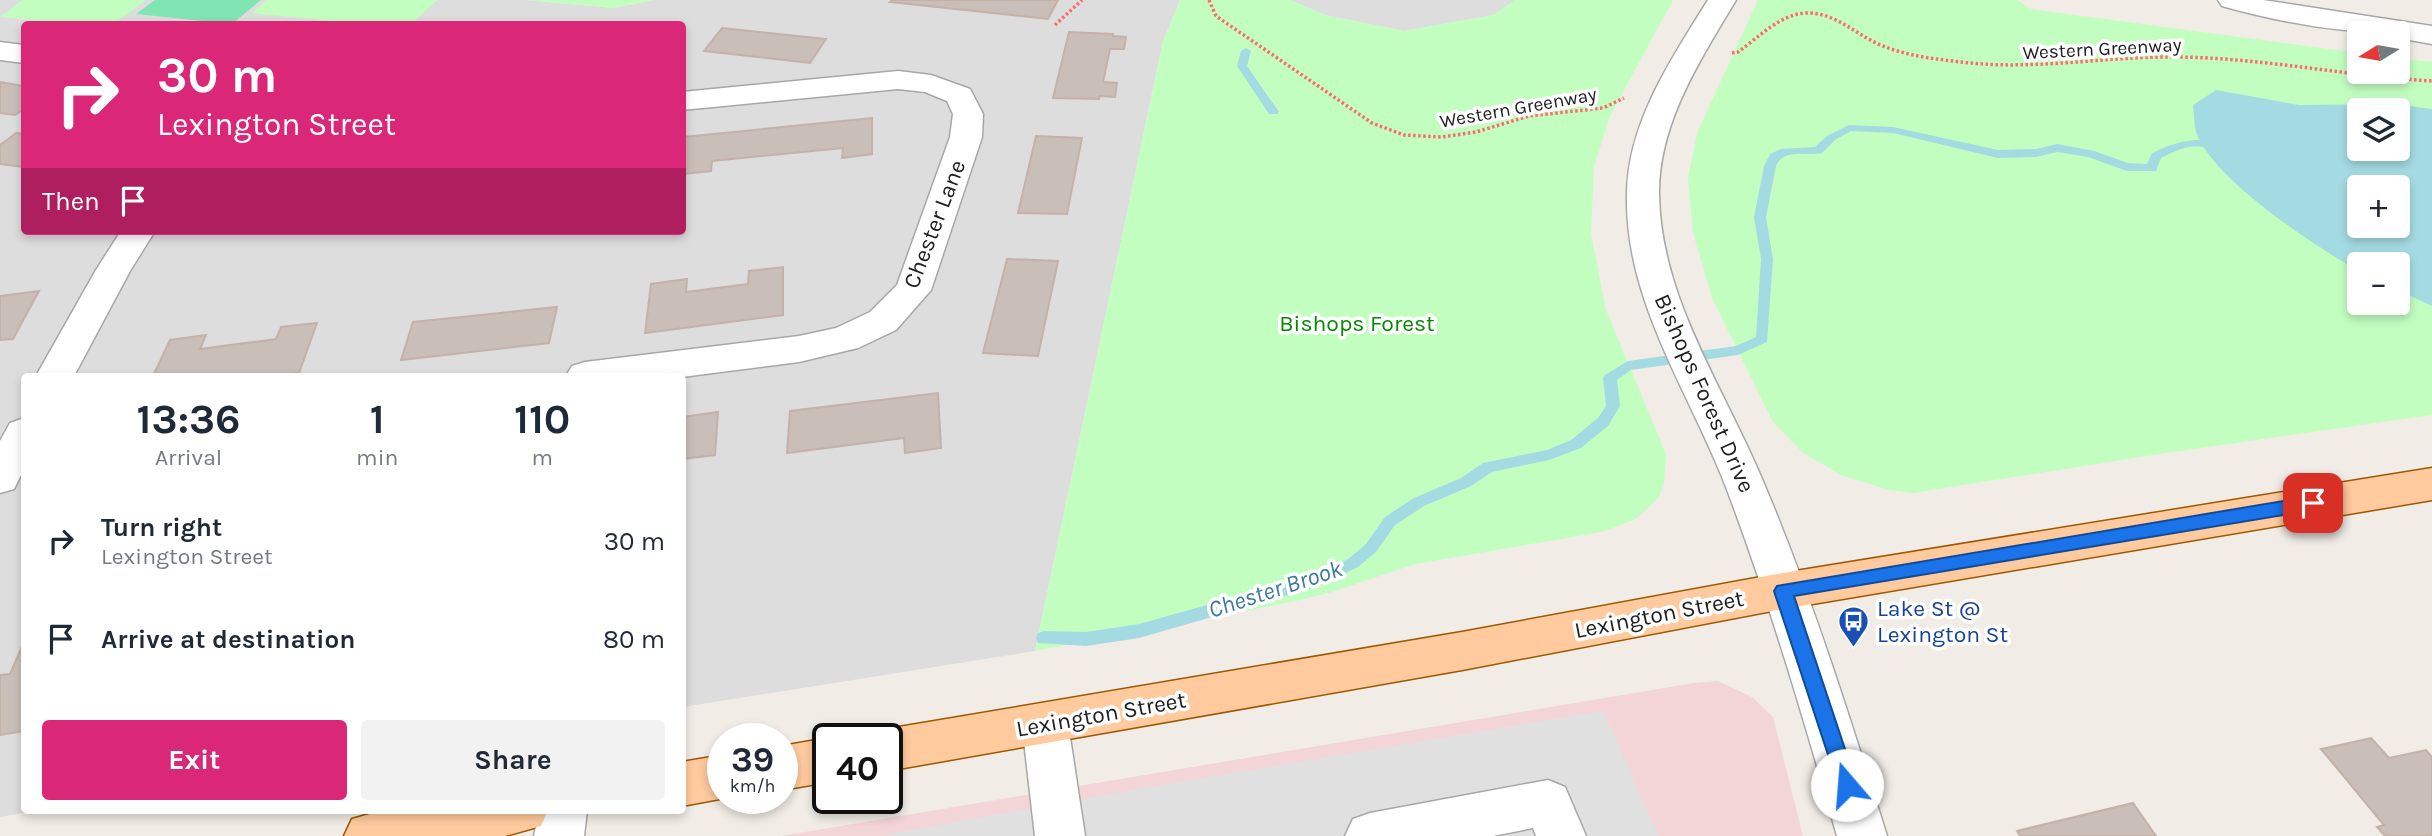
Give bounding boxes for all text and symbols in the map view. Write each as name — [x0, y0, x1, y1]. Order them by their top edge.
north arrow — [2347, 21, 2410, 84]
map controls — [2347, 21, 2410, 315]
street label: Western Greenway — [2022, 34, 2182, 64]
text: 30 m — [157, 47, 277, 104]
icon: right — [42, 49, 133, 140]
street label: Western Greenway — [1438, 83, 1599, 133]
button: layers — [2347, 98, 2410, 161]
text: Lexington Street — [157, 106, 396, 143]
street label: Chester Lane — [898, 156, 971, 292]
button: + — [2347, 175, 2410, 238]
icon: arrive — [114, 182, 152, 220]
text: Then — [42, 186, 100, 217]
button: − — [2347, 252, 2410, 315]
street label: Bishops Forest Drive — [1649, 290, 1761, 497]
park label: Bishops Forest — [1279, 310, 1435, 337]
text: 13:36 — [137, 394, 241, 444]
text: 1 — [370, 394, 385, 444]
text: 110 — [514, 394, 570, 444]
text: Arrival — [155, 444, 222, 471]
text: min — [356, 444, 398, 471]
text: m — [531, 444, 553, 471]
pin — [2283, 473, 2343, 533]
icon: arrive — [2294, 484, 2332, 522]
text: Turn right — [101, 512, 222, 543]
icon: right — [42, 522, 80, 560]
text: 30 m — [604, 526, 665, 557]
text: Lexington Street — [101, 543, 273, 570]
water label: Chester Brook — [1205, 554, 1346, 624]
street label: Lexington Street — [1572, 585, 1746, 644]
place label: Lake St @ Lexington St — [1877, 595, 2009, 648]
bus stop icon: Lake St @ Lexington St — [1837, 604, 1871, 648]
icon: arrive — [42, 620, 80, 658]
text: Arrive at destination — [101, 624, 355, 655]
text: 80 m — [603, 624, 665, 655]
street label: Lexington Street — [1014, 686, 1188, 743]
button: Exit — [42, 720, 347, 800]
button: Share — [361, 720, 665, 800]
speed limit sign: 40 — [812, 723, 903, 814]
text: 39 — [731, 739, 774, 780]
position arrow — [1810, 748, 1884, 822]
text: km/h — [730, 775, 775, 797]

